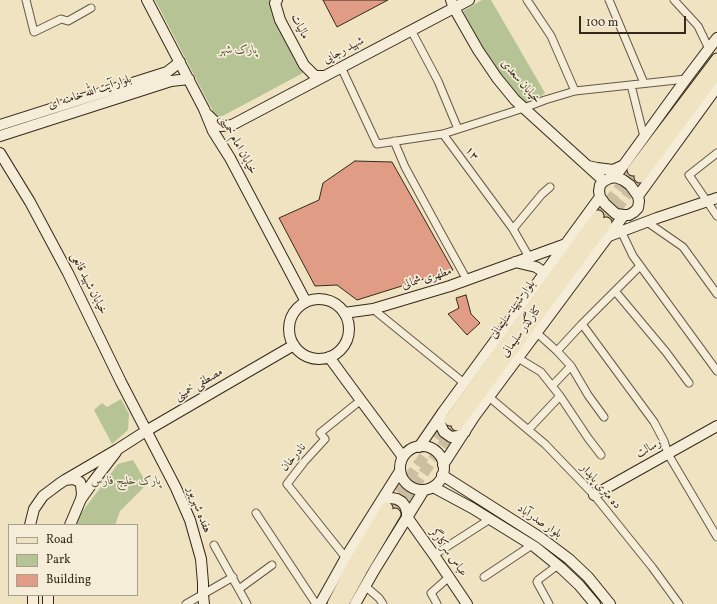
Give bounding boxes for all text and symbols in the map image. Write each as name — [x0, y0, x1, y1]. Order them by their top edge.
scale bar — [581, 8, 688, 34]
street label: مالیات — [287, 12, 311, 42]
text: 100 m — [586, 15, 618, 31]
street label: شهید رجایی — [321, 34, 367, 68]
park label: پارک شهر — [219, 44, 257, 58]
street label: خیابان سعدی — [497, 57, 543, 107]
street label: بلوار آیت الله خامنه ای — [46, 73, 134, 113]
street label: خیابان امام خمینی — [215, 113, 259, 177]
street label: ۱۳ — [461, 144, 481, 164]
street label: خیابان شهید قانعی — [66, 251, 110, 317]
street label: مطهری شمالی — [400, 265, 454, 293]
street label: بلوار شهید سلیمانی — [487, 278, 539, 342]
street label: کنارگذر سلیمانی — [498, 303, 546, 361]
street label: مصطفی خمینی — [172, 365, 226, 405]
street label: رسالت — [634, 436, 664, 462]
street label: نادرخان — [278, 441, 310, 475]
street label: ده متری پایدار — [576, 461, 624, 513]
park label: پارک خلیج فارس — [91, 475, 161, 489]
street label: هفده شهریور — [183, 485, 213, 535]
street label: بلوار صدرآباد — [514, 502, 564, 542]
legend — [8, 524, 138, 596]
street label: عباس سرکارگر — [426, 526, 470, 580]
text: Road — [46, 532, 73, 548]
text: Park — [46, 552, 71, 568]
text: Building — [46, 572, 91, 588]

